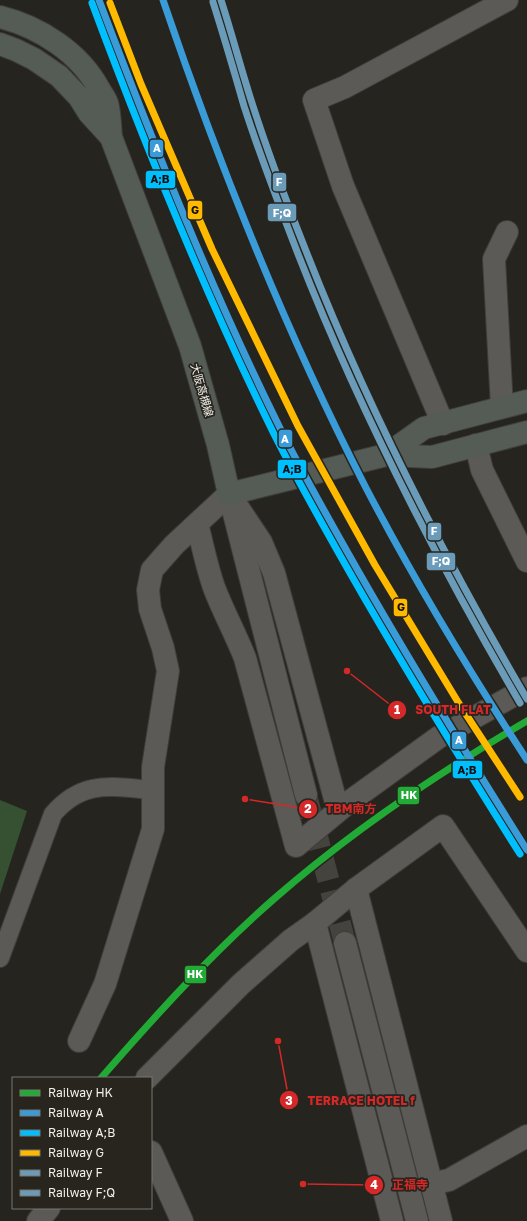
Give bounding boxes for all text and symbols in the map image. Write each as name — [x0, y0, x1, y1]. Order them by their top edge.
line badge: A — [149, 139, 164, 158]
text: A — [153, 141, 161, 154]
line badge: A;B — [145, 170, 176, 189]
text: A;B — [150, 172, 170, 185]
line badge: F — [272, 172, 287, 192]
text: F — [276, 175, 283, 188]
line badge: G — [187, 200, 203, 220]
text: G — [191, 203, 199, 216]
line badge: F;Q — [267, 203, 297, 222]
text: F;Q — [273, 206, 291, 219]
street label: 大阪高槻線 — [189, 362, 216, 418]
line badge: A — [278, 429, 293, 448]
text: A — [281, 432, 289, 445]
line badge: A;B — [277, 459, 307, 479]
text: A;B — [282, 462, 302, 475]
line badge: F — [427, 522, 442, 541]
text: F — [431, 524, 438, 537]
line badge: F;Q — [426, 552, 456, 571]
text: F;Q — [432, 554, 450, 567]
line badge: G — [393, 598, 408, 617]
text: G — [397, 600, 405, 613]
callout: SOUTH FLAT — [387, 698, 499, 722]
text: 1 — [394, 702, 400, 717]
text: SOUTH FLAT — [415, 702, 491, 717]
line badge: A — [451, 731, 467, 750]
text: A — [455, 733, 463, 746]
line badge: A;B — [452, 760, 483, 779]
text: A;B — [457, 763, 477, 776]
line badge: HK — [397, 786, 420, 805]
text: HK — [401, 788, 417, 801]
callout: TBM南方 — [298, 797, 384, 821]
text: 2 — [304, 801, 312, 816]
text: TBM南方 — [326, 801, 376, 816]
line badge: HK — [184, 965, 207, 984]
text: HK — [187, 967, 203, 980]
legend — [12, 1077, 152, 1209]
text: Railway HK — [48, 1085, 113, 1100]
callout: TERRACE HOTEL f — [279, 1088, 422, 1112]
text: 3 — [285, 1093, 293, 1108]
text: TERRACE HOTEL f — [307, 1093, 415, 1108]
text: Railway A — [48, 1105, 104, 1120]
text: Railway A;B — [48, 1125, 115, 1140]
text: Railway G — [48, 1145, 104, 1160]
text: Railway F — [48, 1165, 103, 1180]
callout: 正福寺 — [364, 1173, 436, 1197]
text: 4 — [370, 1177, 378, 1192]
text: 正福寺 — [392, 1177, 428, 1192]
text: Railway F;Q — [48, 1185, 115, 1200]

